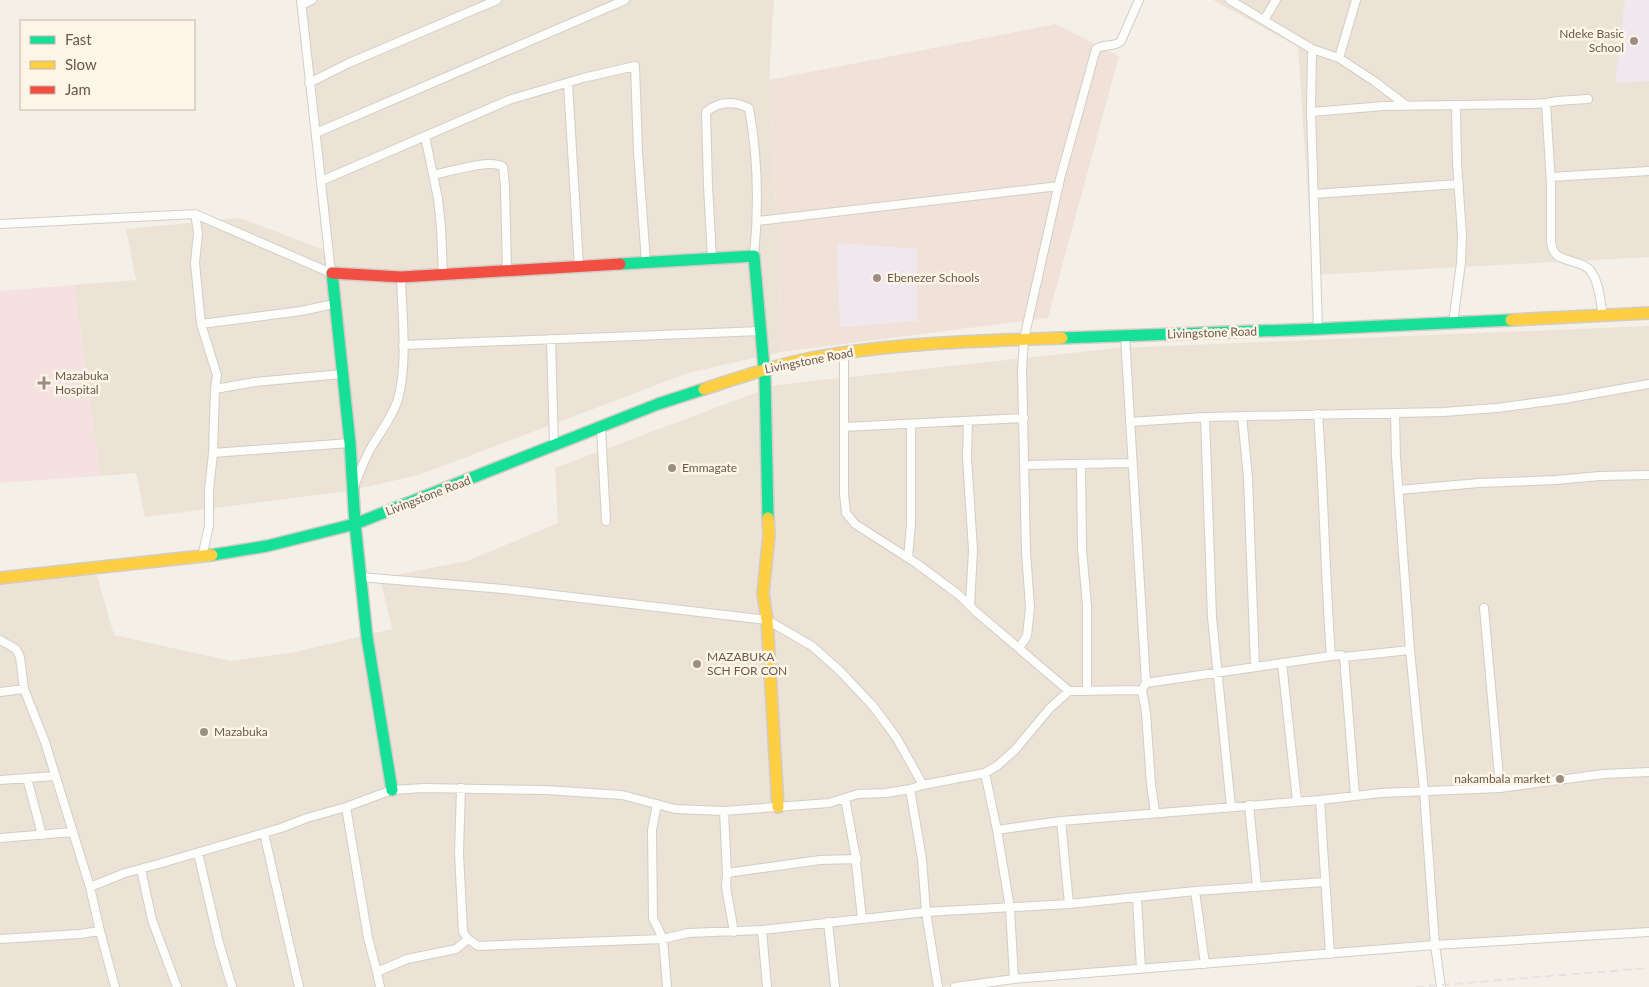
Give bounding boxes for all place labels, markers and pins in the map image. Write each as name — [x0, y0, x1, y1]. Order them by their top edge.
place label: Ndeke Basic School — [1559, 26, 1624, 55]
marker: Ndeke Basic School — [1628, 35, 1640, 47]
place label: Ebenezer Schools — [887, 270, 979, 285]
marker: Ebenezer Schools — [871, 272, 883, 284]
place label: Mazabuka Hospital — [55, 368, 109, 397]
marker: Mazabuka Hospital — [37, 376, 51, 390]
place label: Emmagate — [682, 460, 737, 475]
marker: Emmagate — [666, 462, 678, 474]
place label: MAZABUKA SCH FOR CON — [707, 649, 787, 678]
marker: MAZABUKA SCH FOR CON — [691, 658, 703, 670]
place label: Mazabuka — [214, 724, 268, 739]
marker: Mazabuka — [198, 726, 210, 738]
place label: nakambala market — [1454, 771, 1551, 786]
marker: nakambala market — [1554, 773, 1566, 785]

